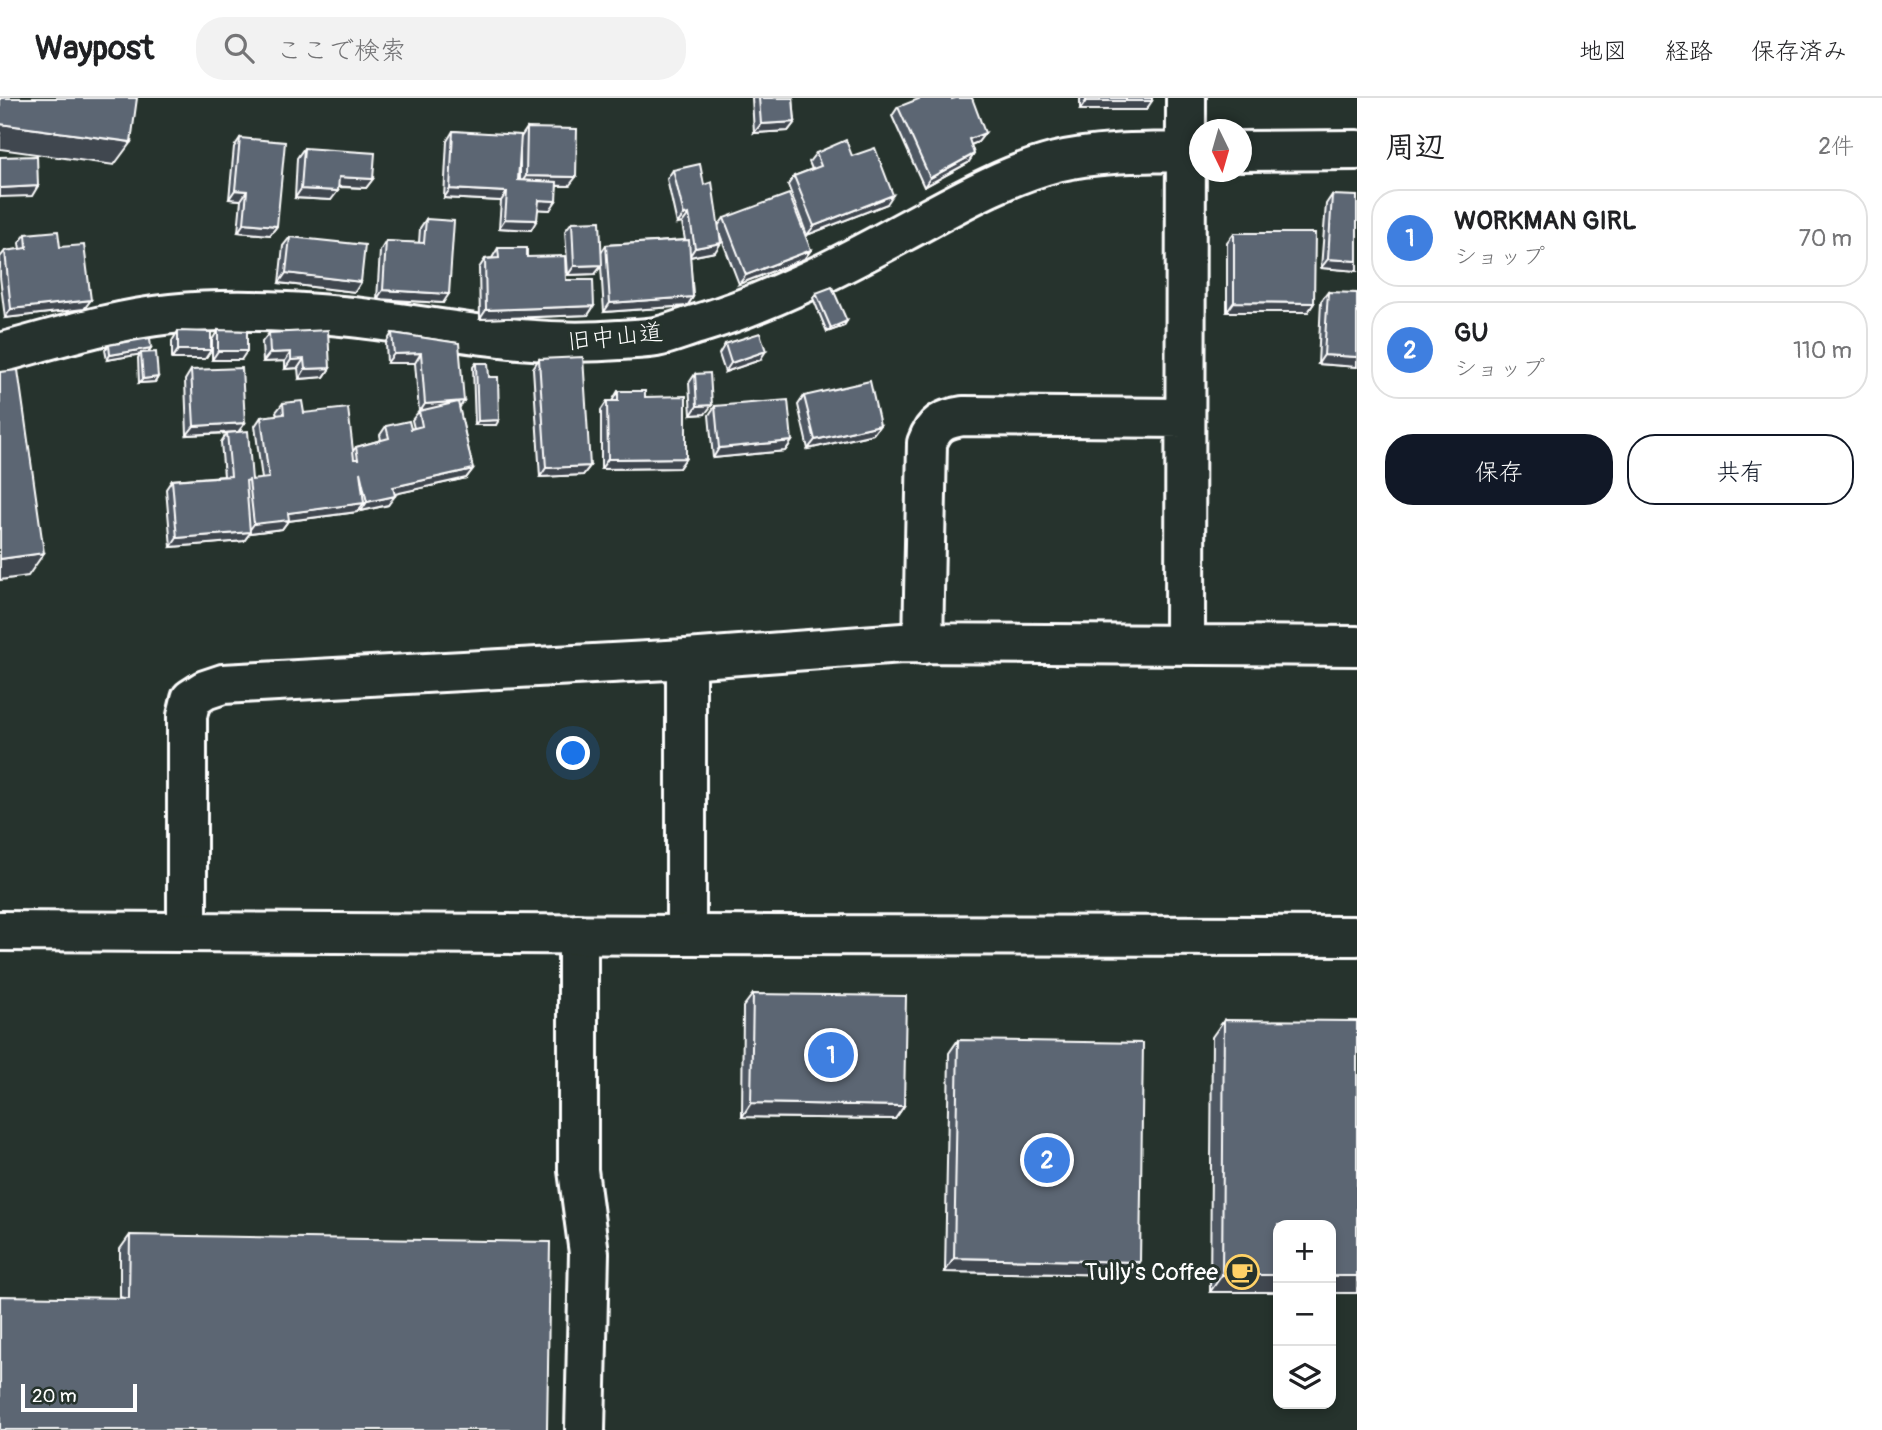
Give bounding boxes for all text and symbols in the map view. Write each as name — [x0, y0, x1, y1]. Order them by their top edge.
search box — [196, 17, 686, 80]
text: Waypost — [35, 28, 154, 69]
icon: search — [220, 29, 258, 67]
text: ここで検索 — [276, 35, 406, 67]
text: 地図 — [1579, 37, 1627, 66]
text: 経路 — [1665, 37, 1713, 66]
text: 保存済み — [1751, 37, 1847, 66]
north arrow — [1189, 119, 1252, 182]
text: 周辺 — [1385, 129, 1445, 166]
text: 2件 — [1818, 132, 1854, 161]
text: WORKMAN GIRL — [1454, 205, 1637, 237]
text: 1 — [1406, 224, 1415, 253]
text: 70 m — [1799, 224, 1852, 253]
text: ショップ — [1454, 242, 1545, 271]
text: GU — [1454, 317, 1488, 349]
street label: 旧中山道 — [566, 318, 664, 356]
text: 2 — [1404, 336, 1416, 365]
text: 110 m — [1793, 336, 1852, 365]
text: ショップ — [1454, 354, 1545, 383]
button: 保存 — [1385, 434, 1613, 505]
button: 共有 — [1627, 434, 1854, 505]
your location — [556, 736, 590, 770]
pin: 1 — [808, 1029, 854, 1081]
pin: 2 — [1024, 1134, 1070, 1186]
map controls — [1273, 1220, 1336, 1409]
button: + — [1273, 1220, 1336, 1283]
cafe icon: Tully's Coffee — [1223, 1253, 1261, 1291]
place label: Tully's Coffee — [1084, 1258, 1218, 1287]
button: − — [1273, 1283, 1336, 1346]
button: layers — [1273, 1346, 1336, 1409]
scale bar — [21, 1381, 136, 1413]
text: 20 m — [32, 1384, 77, 1408]

